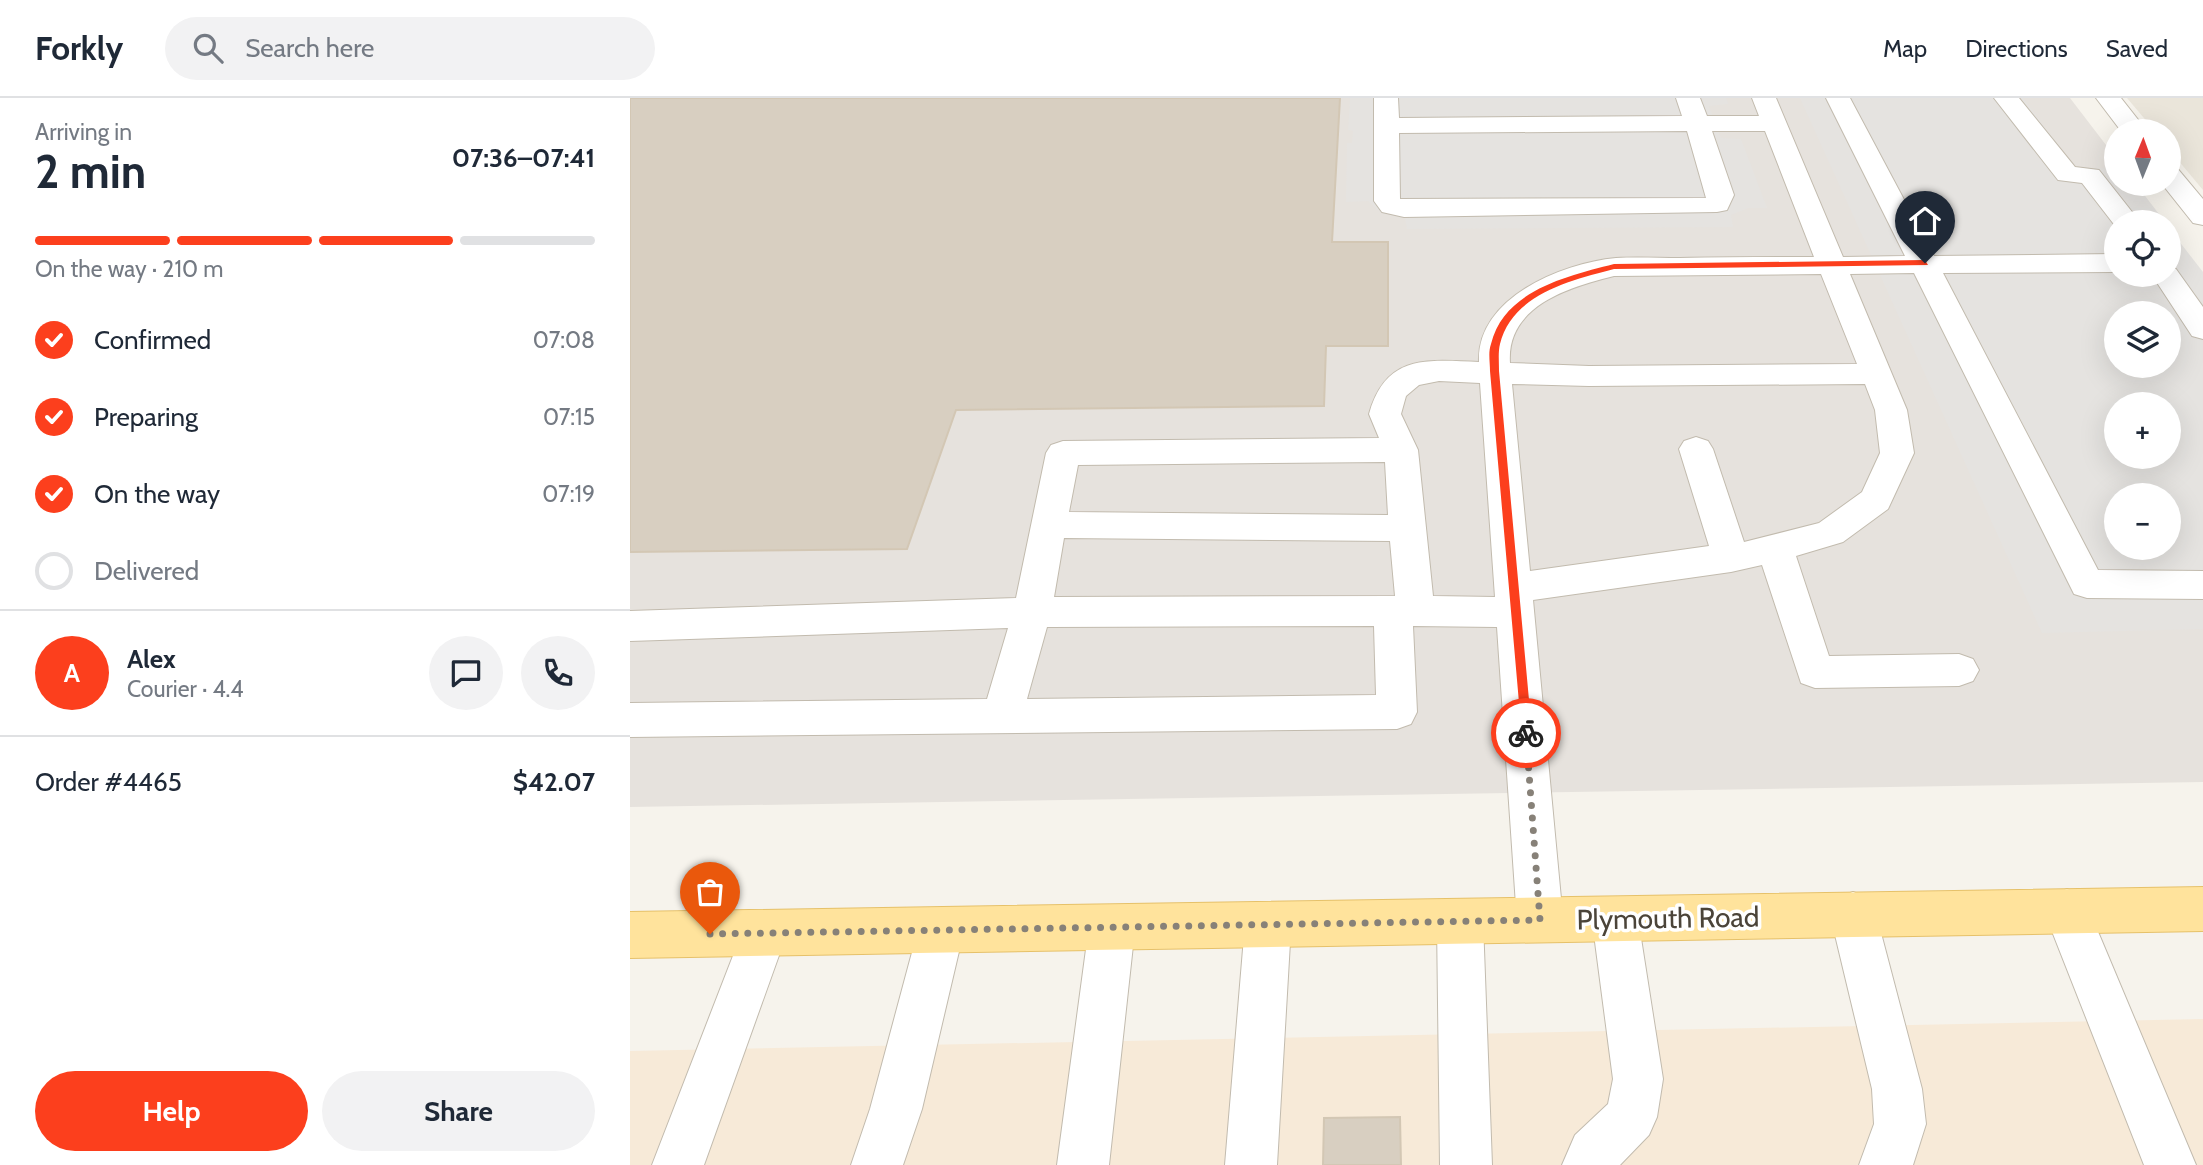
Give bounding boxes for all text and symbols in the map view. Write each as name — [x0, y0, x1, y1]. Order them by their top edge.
search box — [165, 17, 655, 80]
text: Forkly — [35, 28, 123, 68]
icon: search — [189, 29, 227, 67]
text: Search here — [245, 32, 374, 64]
text: Map — [1883, 34, 1927, 63]
text: Directions — [1965, 34, 2068, 63]
text: Saved — [2106, 34, 2168, 63]
text: Arriving in — [35, 118, 132, 146]
north arrow — [2104, 119, 2180, 196]
map controls — [2104, 119, 2181, 560]
text: 07:36–07:41 — [452, 142, 595, 174]
text: 2 min — [35, 144, 146, 200]
pin — [1895, 191, 1955, 263]
icon: home — [1906, 202, 1944, 240]
button: locate — [2104, 210, 2181, 287]
text: On the way · 210 m — [35, 255, 223, 283]
button: layers — [2104, 301, 2181, 378]
icon: check — [35, 321, 73, 359]
text: Confirmed — [94, 324, 211, 356]
text: 07:08 — [533, 326, 595, 354]
button: + — [2104, 392, 2181, 469]
icon: check — [35, 398, 73, 436]
text: Preparing — [94, 401, 198, 433]
text: 07:15 — [543, 403, 595, 431]
icon: check — [35, 475, 73, 513]
text: On the way — [94, 478, 220, 510]
text: 07:19 — [542, 480, 595, 508]
button: − — [2104, 483, 2181, 560]
text: Delivered — [94, 555, 199, 587]
button: chat — [429, 636, 503, 710]
button: phone — [521, 636, 595, 710]
text: Alex — [127, 643, 176, 675]
text: A — [64, 657, 80, 689]
text: Courier · 4.4 — [127, 675, 244, 703]
courier — [1491, 698, 1561, 768]
icon: bike — [1507, 714, 1545, 752]
text: Order #4465 — [35, 766, 182, 798]
text: $42.07 — [513, 766, 595, 798]
pin — [680, 862, 740, 934]
icon: bag — [691, 873, 729, 911]
street label: Plymouth Road — [1576, 899, 1760, 937]
button: Help — [35, 1071, 308, 1151]
button: Share — [322, 1071, 595, 1151]

